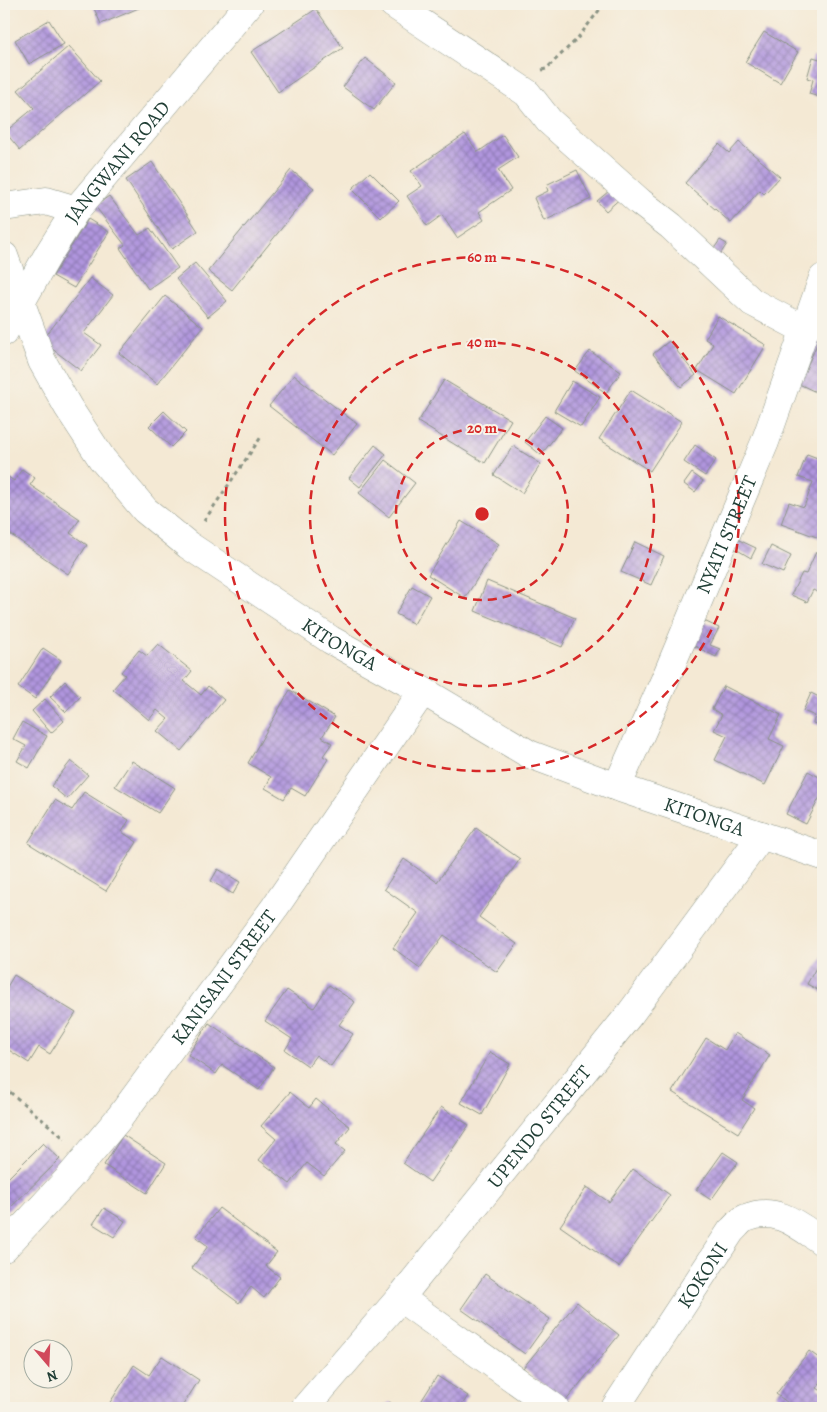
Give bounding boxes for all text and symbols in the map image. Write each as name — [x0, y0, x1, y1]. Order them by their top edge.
street label: JANGWANI ROAD — [58, 95, 176, 228]
text: 60 m — [467, 247, 497, 267]
text: 40 m — [467, 332, 497, 352]
text: 20 m — [467, 418, 497, 438]
street label: NYATI STREET — [689, 471, 763, 598]
centre of rings — [473, 505, 491, 523]
street label: KITONGA — [297, 611, 383, 677]
street label: KITONGA — [660, 790, 748, 842]
street label: KANISANI STREET — [164, 904, 282, 1050]
street label: UPENDO STREET — [481, 1059, 597, 1194]
street label: KOKONI — [671, 1237, 734, 1313]
north arrow — [22, 1340, 72, 1390]
text: N — [44, 1365, 60, 1386]

